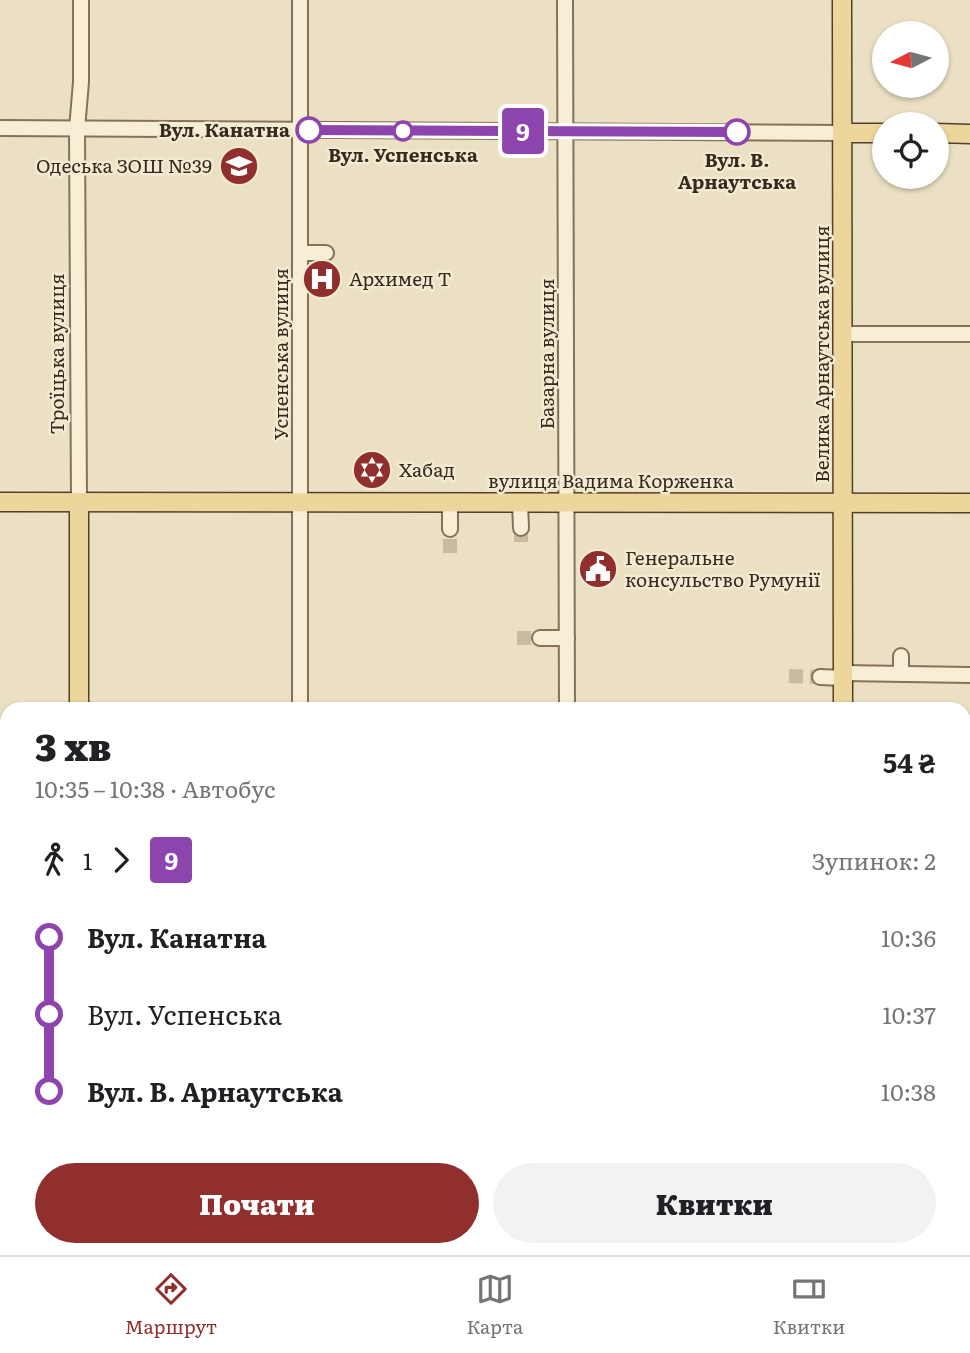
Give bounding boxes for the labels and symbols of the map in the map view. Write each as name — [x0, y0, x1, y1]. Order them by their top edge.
north arrow — [872, 21, 948, 98]
line badge: 9 — [500, 108, 546, 154]
place label: Вул. Канатна — [159, 115, 290, 143]
marker: Вул. Канатна — [296, 117, 322, 143]
marker: Вул. В. Арнаутська — [724, 119, 750, 145]
marker: Вул. Успенська — [393, 121, 413, 141]
place label: Вул. Успенська — [328, 140, 478, 168]
school or university icon: Одеська ЗОШ №39 — [218, 145, 260, 187]
place label: Вул. В. Арнаутська — [678, 145, 796, 195]
place label: Одеська ЗОШ №39 — [36, 151, 212, 179]
street label: Велика Арнаутська вулиця — [807, 225, 835, 483]
hospital icon: Архимед Т — [301, 258, 343, 300]
place label: Архимед Т — [349, 264, 451, 292]
street label: Успенська вулиця — [266, 268, 294, 440]
street label: Троїцька вулиця — [42, 273, 70, 435]
street label: Базарна вулиця — [532, 278, 560, 430]
synagogue icon: Хабад — [351, 449, 393, 491]
place label: Хабад — [399, 455, 455, 483]
street label: вулиця Вадима Корженка — [488, 466, 735, 494]
place label: Генеральне консульство Румунії — [625, 543, 820, 593]
public building icon: Генеральне консульство Румунії — [577, 548, 619, 590]

